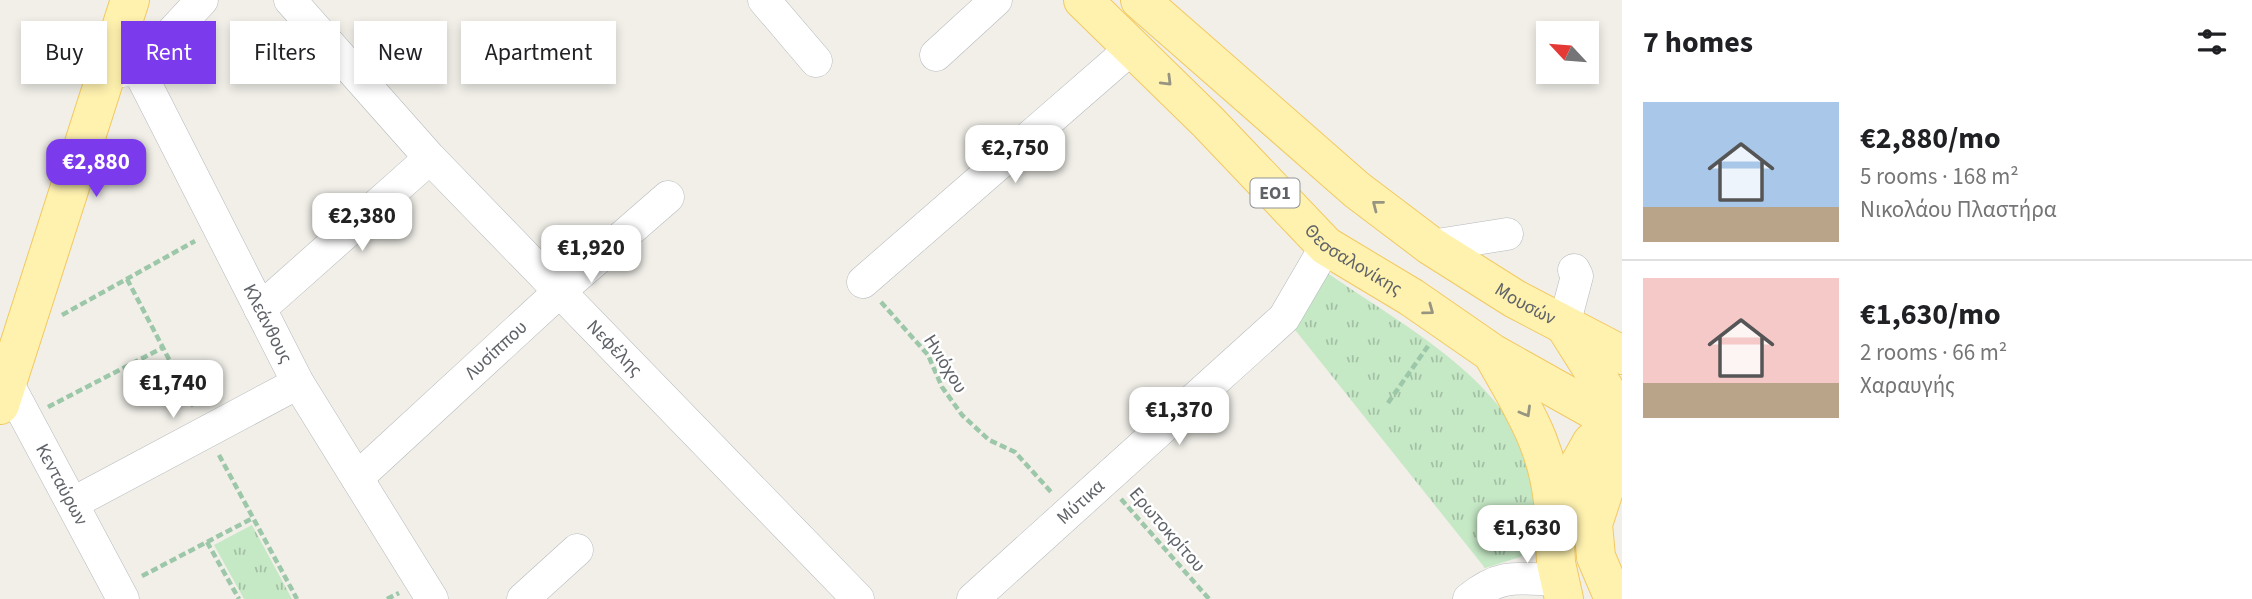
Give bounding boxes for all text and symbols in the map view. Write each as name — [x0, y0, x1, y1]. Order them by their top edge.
chip: Buy — [21, 21, 107, 84]
chip: Rent — [121, 21, 216, 84]
chip: Filters — [230, 21, 340, 84]
chip: New — [354, 21, 447, 84]
chip: Apartment — [461, 21, 616, 84]
north arrow — [1536, 21, 1600, 84]
map controls — [1536, 21, 1599, 84]
text: 7 homes — [1643, 21, 1753, 64]
icon: filters — [2193, 23, 2231, 61]
one-way arrow — [1159, 73, 1172, 86]
text: €2,880/mo — [1860, 117, 2001, 160]
pin: €2,750 — [958, 125, 1072, 185]
icon: home — [1699, 130, 1783, 214]
text: €2,750 — [981, 131, 1049, 164]
pin: €2,880 — [39, 140, 153, 199]
text: €2,880 — [62, 145, 130, 178]
text: 5 rooms · 168 m² — [1860, 160, 2019, 193]
road number: ΕΟ1 — [1250, 178, 1300, 208]
text: Νικολάου Πλαστήρα — [1860, 193, 2057, 226]
pin: €2,380 — [305, 194, 419, 253]
text: €2,380 — [328, 199, 396, 232]
one-way arrow — [1372, 201, 1385, 214]
street label: Θεσσαλονίκης — [1298, 218, 1407, 302]
pin: €1,920 — [534, 226, 648, 285]
text: €1,920 — [557, 231, 625, 264]
street label: Μουσών — [1490, 276, 1561, 332]
street label: Κλεάνθους — [236, 279, 299, 368]
text: €1,630/mo — [1860, 293, 2001, 336]
one-way arrow — [1421, 302, 1433, 315]
icon: home — [1699, 306, 1783, 390]
street label: Λυσίππου — [459, 314, 533, 386]
street label: Νεφέλης — [580, 314, 649, 383]
street label: Ηνιόχου — [916, 329, 974, 399]
text: 2 rooms · 66 m² — [1860, 336, 2007, 369]
pin: €1,740 — [116, 360, 230, 420]
text: €1,740 — [139, 366, 207, 399]
text: Χαραυγής — [1860, 369, 1955, 402]
pin: €1,370 — [1122, 388, 1236, 447]
text: €1,370 — [1145, 393, 1213, 426]
one-way arrow — [1518, 405, 1531, 418]
street label: Κενταύρων — [29, 439, 95, 530]
street label: Μύτικα — [1051, 473, 1111, 531]
street label: Ερωτοκρίτου — [1122, 482, 1212, 578]
pin: €1,630 — [1470, 505, 1584, 565]
text: €1,630 — [1493, 511, 1561, 544]

